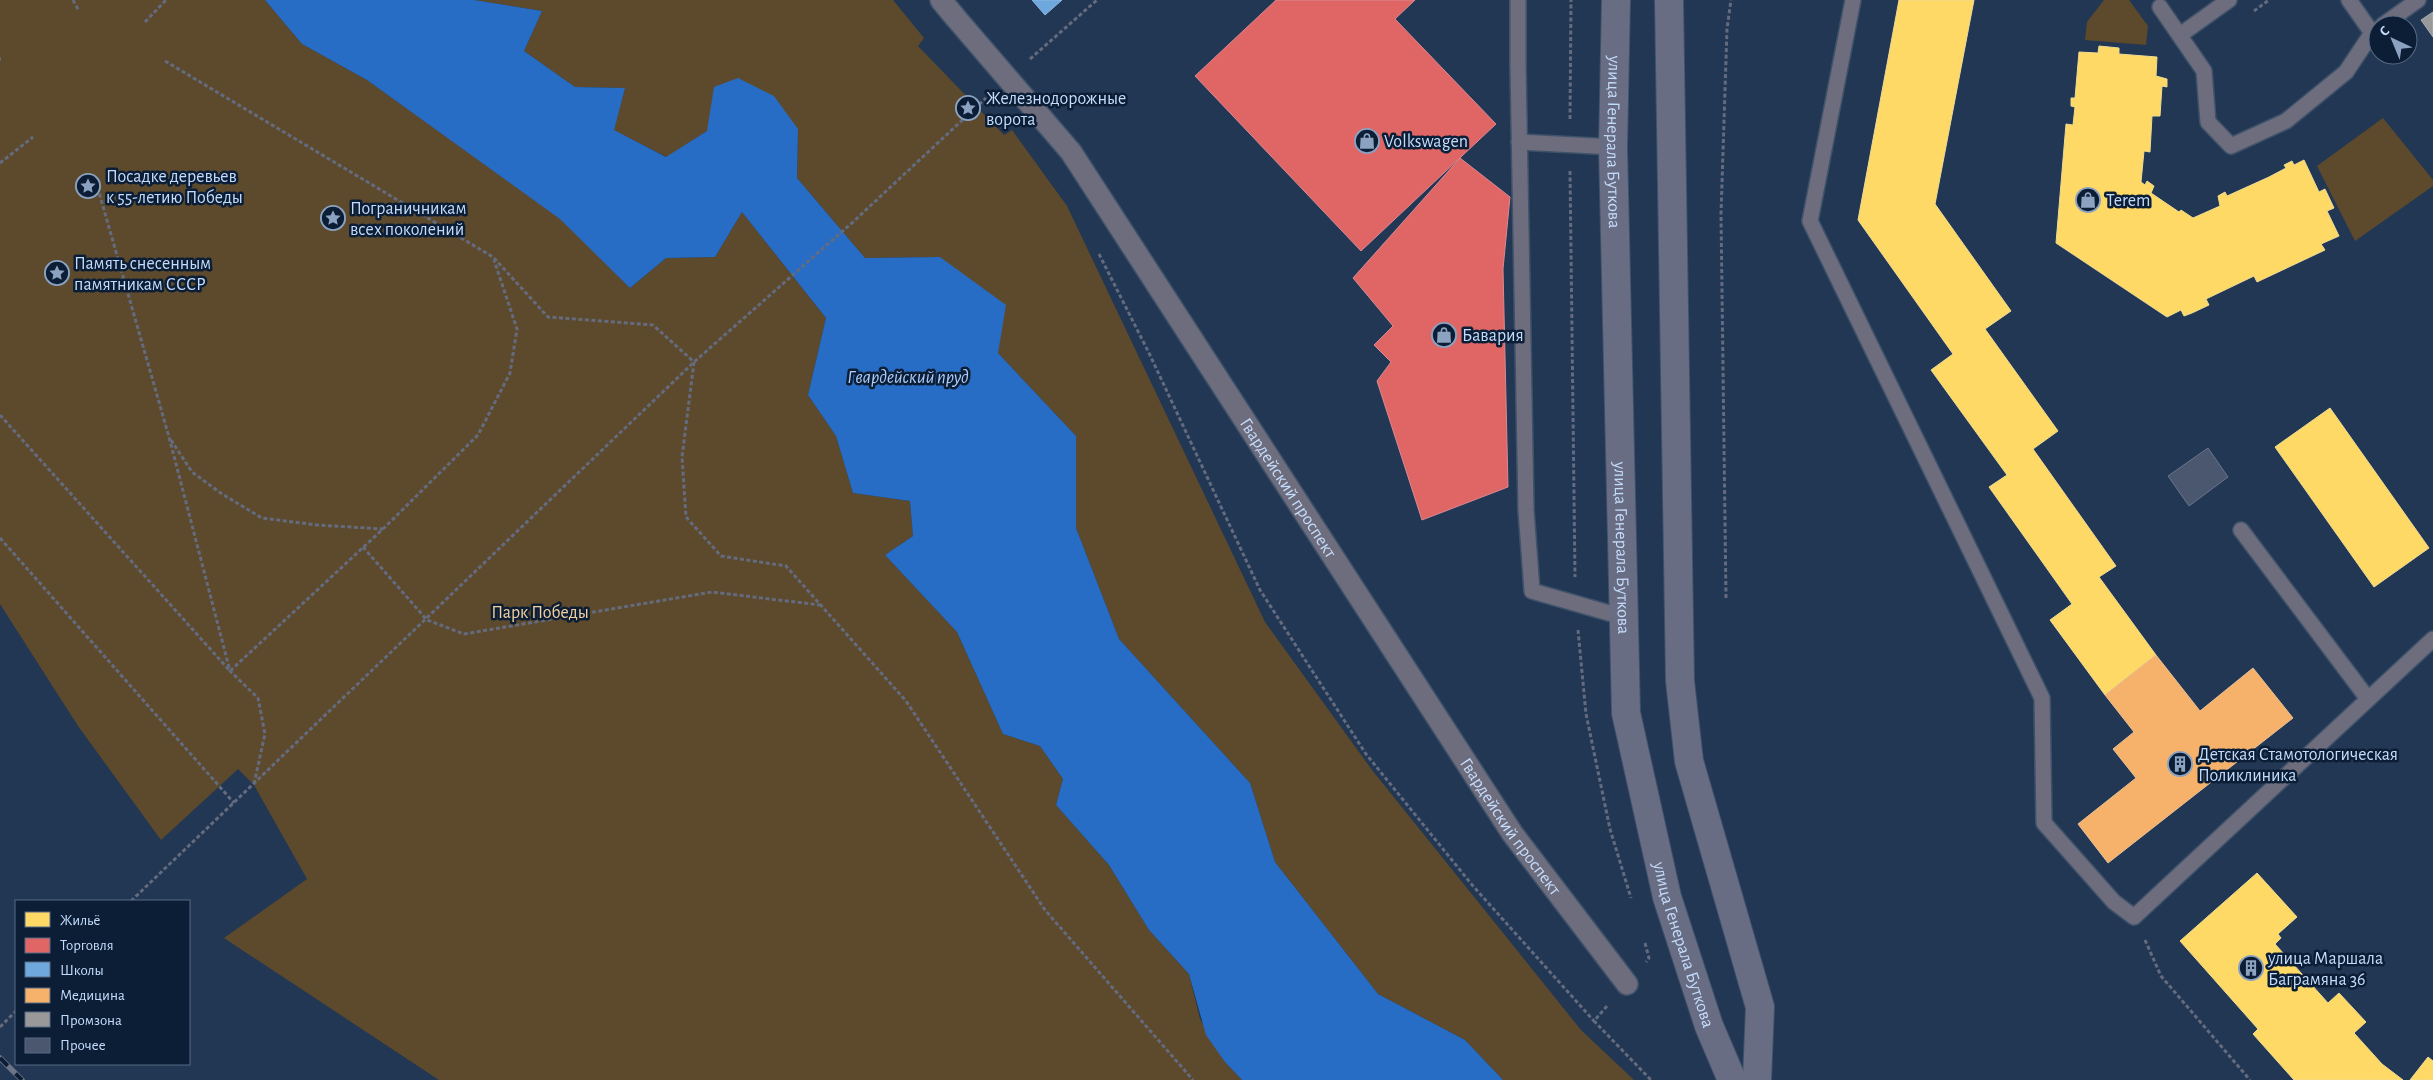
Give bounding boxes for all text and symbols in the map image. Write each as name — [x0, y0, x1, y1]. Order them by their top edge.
north arrow — [2368, 15, 2418, 65]
text: С — [2377, 23, 2392, 39]
street label: улица Генерала Буткова — [1603, 54, 1623, 229]
place label: Железнодорожные ворота — [986, 90, 1126, 129]
place icon: Железнодорожные ворота — [955, 95, 981, 121]
shop icon: Volkswagen — [1354, 128, 1380, 154]
place label: Volkswagen — [1384, 133, 1468, 151]
place label: Посадке деревьев к 55-летию Победы — [106, 168, 243, 207]
place icon: Посадке деревьев к 55-летию Победы — [75, 173, 101, 199]
shop icon: Terem — [2075, 187, 2101, 213]
place label: Terem — [2106, 192, 2150, 210]
place label: Пограничникам всех поколений — [350, 200, 466, 239]
place icon: Пограничникам всех поколений — [320, 205, 346, 231]
place label: Память снесенным памятникам СССР — [74, 255, 211, 294]
place icon: Память снесенным памятникам СССР — [44, 260, 70, 286]
shop icon: Бавария — [1431, 322, 1457, 348]
place label: Бавария — [1462, 327, 1524, 345]
water label: Гвардейский пруд — [847, 368, 969, 387]
street label: Гвардейский проспект — [1236, 415, 1340, 562]
street label: улица Генерала Буткова — [1610, 460, 1632, 634]
park label: Парк Победы — [491, 603, 589, 622]
place label: Детская Стамотологическая Поликлиника — [2198, 746, 2398, 785]
building icon: Детская Стамотологическая Поликлиника — [2167, 751, 2193, 777]
street label: Гвардейский проспект — [1456, 755, 1564, 899]
street label: улица Генерала Буткова — [1649, 859, 1717, 1030]
legend — [15, 900, 190, 1065]
text: Жильё — [60, 913, 100, 928]
text: Торговля — [60, 938, 114, 953]
place label: улица Маршала Баграмяна 36 — [2267, 950, 2383, 989]
building icon: улица Маршала Баграмяна 36 — [2238, 955, 2264, 981]
text: Школы — [60, 963, 104, 978]
text: Медицина — [60, 988, 125, 1003]
text: Промзона — [60, 1013, 122, 1028]
text: Прочее — [60, 1038, 106, 1053]

